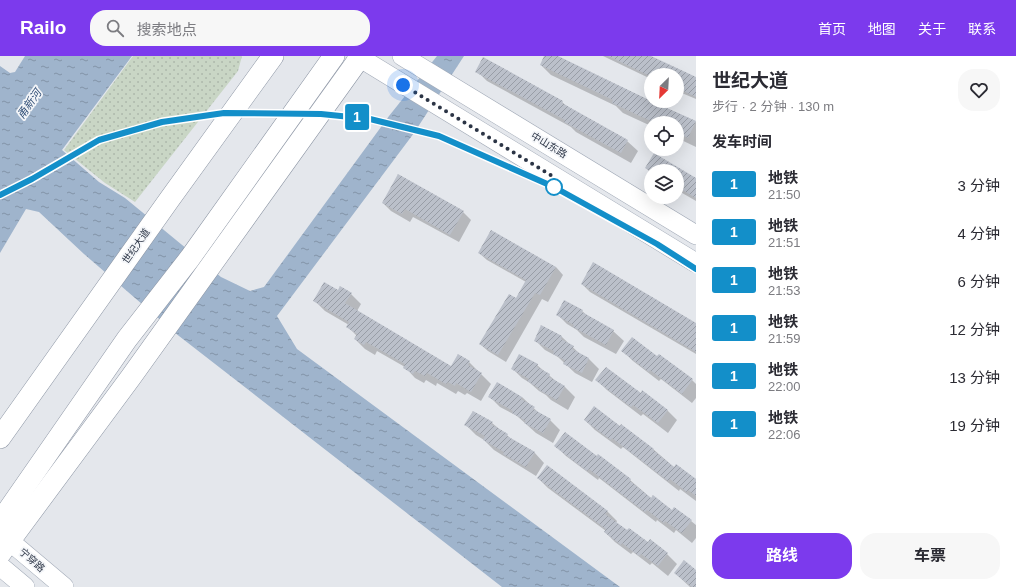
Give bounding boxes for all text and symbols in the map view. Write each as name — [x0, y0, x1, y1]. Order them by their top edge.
search box — [90, 10, 370, 46]
text: Railo — [20, 17, 66, 38]
icon: search — [104, 17, 126, 39]
text: 搜索地点 — [136, 21, 196, 38]
text: 首页 — [818, 21, 846, 37]
text: 地图 — [868, 21, 896, 37]
text: 关于 — [918, 21, 946, 37]
text: 联系 — [968, 21, 996, 37]
north arrow — [644, 68, 684, 108]
map controls — [644, 68, 684, 204]
button: heart — [958, 69, 1000, 111]
text: 世纪大道 — [712, 70, 788, 91]
your location — [393, 75, 413, 95]
water label: 甬新河 — [15, 85, 45, 121]
text: 步行 · 2 分钟 · 130 m — [712, 99, 834, 114]
line badge: 1 — [344, 104, 370, 130]
text: 1 — [353, 109, 361, 125]
button: locate — [644, 116, 684, 156]
street label: 中山东路 — [529, 130, 569, 160]
text: 发车时间 — [712, 133, 772, 150]
button: layers — [644, 164, 684, 204]
text: 地铁 — [768, 169, 798, 186]
text: 1 — [730, 176, 738, 192]
text: 3 分钟 — [957, 177, 1000, 194]
unlabelled marker — [545, 178, 563, 196]
text: 21:50 — [768, 187, 801, 202]
text: 地铁 — [768, 217, 798, 234]
text: 1 — [730, 224, 738, 240]
text: 4 分钟 — [957, 225, 1000, 242]
street label: 世纪大道 — [120, 226, 152, 266]
text: 21:51 — [768, 235, 801, 250]
text: 地铁 — [768, 265, 798, 282]
text: 1 — [730, 272, 738, 288]
text: 6 分钟 — [957, 273, 1000, 290]
text: 21:53 — [768, 283, 801, 298]
text: 地铁 — [768, 313, 798, 330]
text: 1 — [730, 320, 738, 336]
text: 12 分钟 — [949, 321, 1000, 338]
text: 21:59 — [768, 331, 801, 346]
text: 地铁 — [768, 361, 798, 378]
text: 1 — [730, 368, 738, 384]
text: 13 分钟 — [949, 369, 1000, 386]
text: 22:00 — [768, 379, 801, 394]
text: 地铁 — [768, 409, 798, 426]
text: 1 — [730, 416, 738, 432]
text: 19 分钟 — [949, 417, 1000, 434]
text: 22:06 — [768, 427, 801, 442]
button: 路线 — [712, 533, 852, 579]
button: 车票 — [860, 533, 1000, 579]
street label: 宁穿路 — [17, 546, 47, 574]

